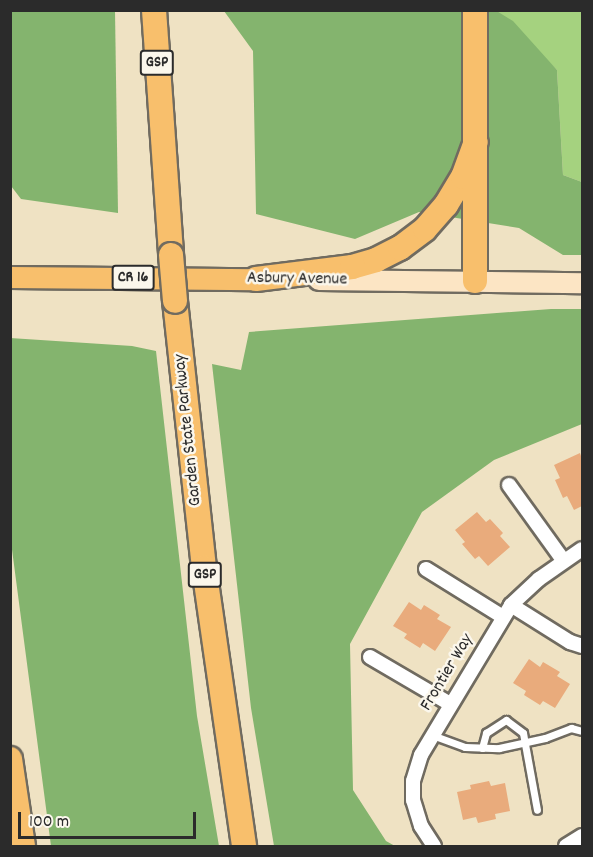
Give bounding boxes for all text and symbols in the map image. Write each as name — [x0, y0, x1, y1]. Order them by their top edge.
road number: GSP — [139, 50, 175, 76]
road number: CR 16 — [110, 265, 156, 291]
street label: Asbury Avenue — [247, 268, 347, 292]
street label: Garden State Parkway — [170, 353, 208, 507]
road number: GSP — [187, 562, 223, 588]
street label: Frontier Way — [417, 631, 479, 715]
scale bar — [21, 800, 200, 838]
text: 100 m — [29, 810, 69, 835]

